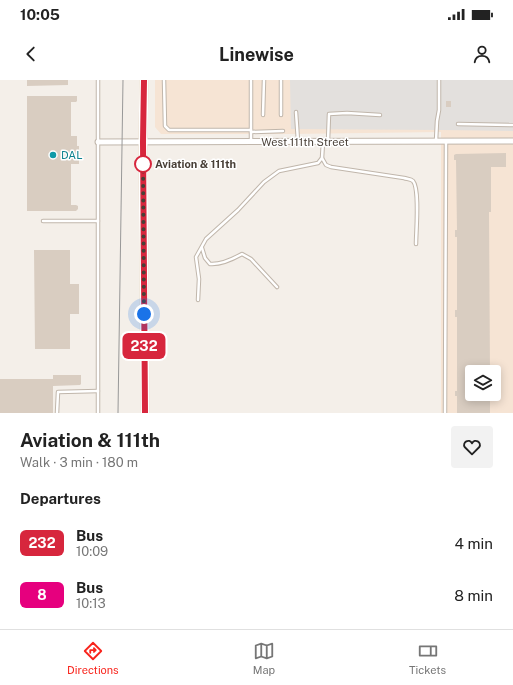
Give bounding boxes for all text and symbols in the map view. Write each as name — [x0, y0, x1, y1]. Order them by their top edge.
text: 10:05 — [20, 6, 60, 23]
icon: back — [20, 43, 42, 65]
icon: person — [471, 43, 493, 65]
text: Linewise — [219, 44, 294, 65]
street label: West 111th Street — [261, 136, 349, 148]
place label: DAL — [61, 149, 82, 161]
marker: DAL — [48, 150, 58, 160]
marker: Aviation & 111th — [134, 155, 152, 173]
place label: Aviation & 111th — [155, 158, 236, 170]
your location — [134, 304, 154, 324]
line badge: 232 — [121, 333, 167, 359]
text: 232 — [130, 338, 158, 354]
map controls — [465, 365, 501, 401]
button: layers — [465, 365, 501, 401]
button: heart — [451, 426, 493, 468]
text: Aviation & 111th — [20, 429, 160, 451]
text: Walk · 3 min · 180 m — [20, 455, 138, 470]
text: Departures — [20, 490, 101, 507]
text: Bus — [76, 527, 103, 544]
text: 232 — [28, 535, 56, 551]
text: 4 min — [454, 535, 493, 552]
text: 10:09 — [76, 544, 108, 559]
text: Bus — [76, 579, 103, 596]
text: 8 — [37, 587, 47, 603]
text: 8 min — [454, 587, 493, 604]
text: 10:13 — [76, 596, 106, 611]
tab: Directions — [67, 640, 119, 676]
tab: Map — [253, 640, 275, 676]
tab: Tickets — [409, 640, 446, 676]

